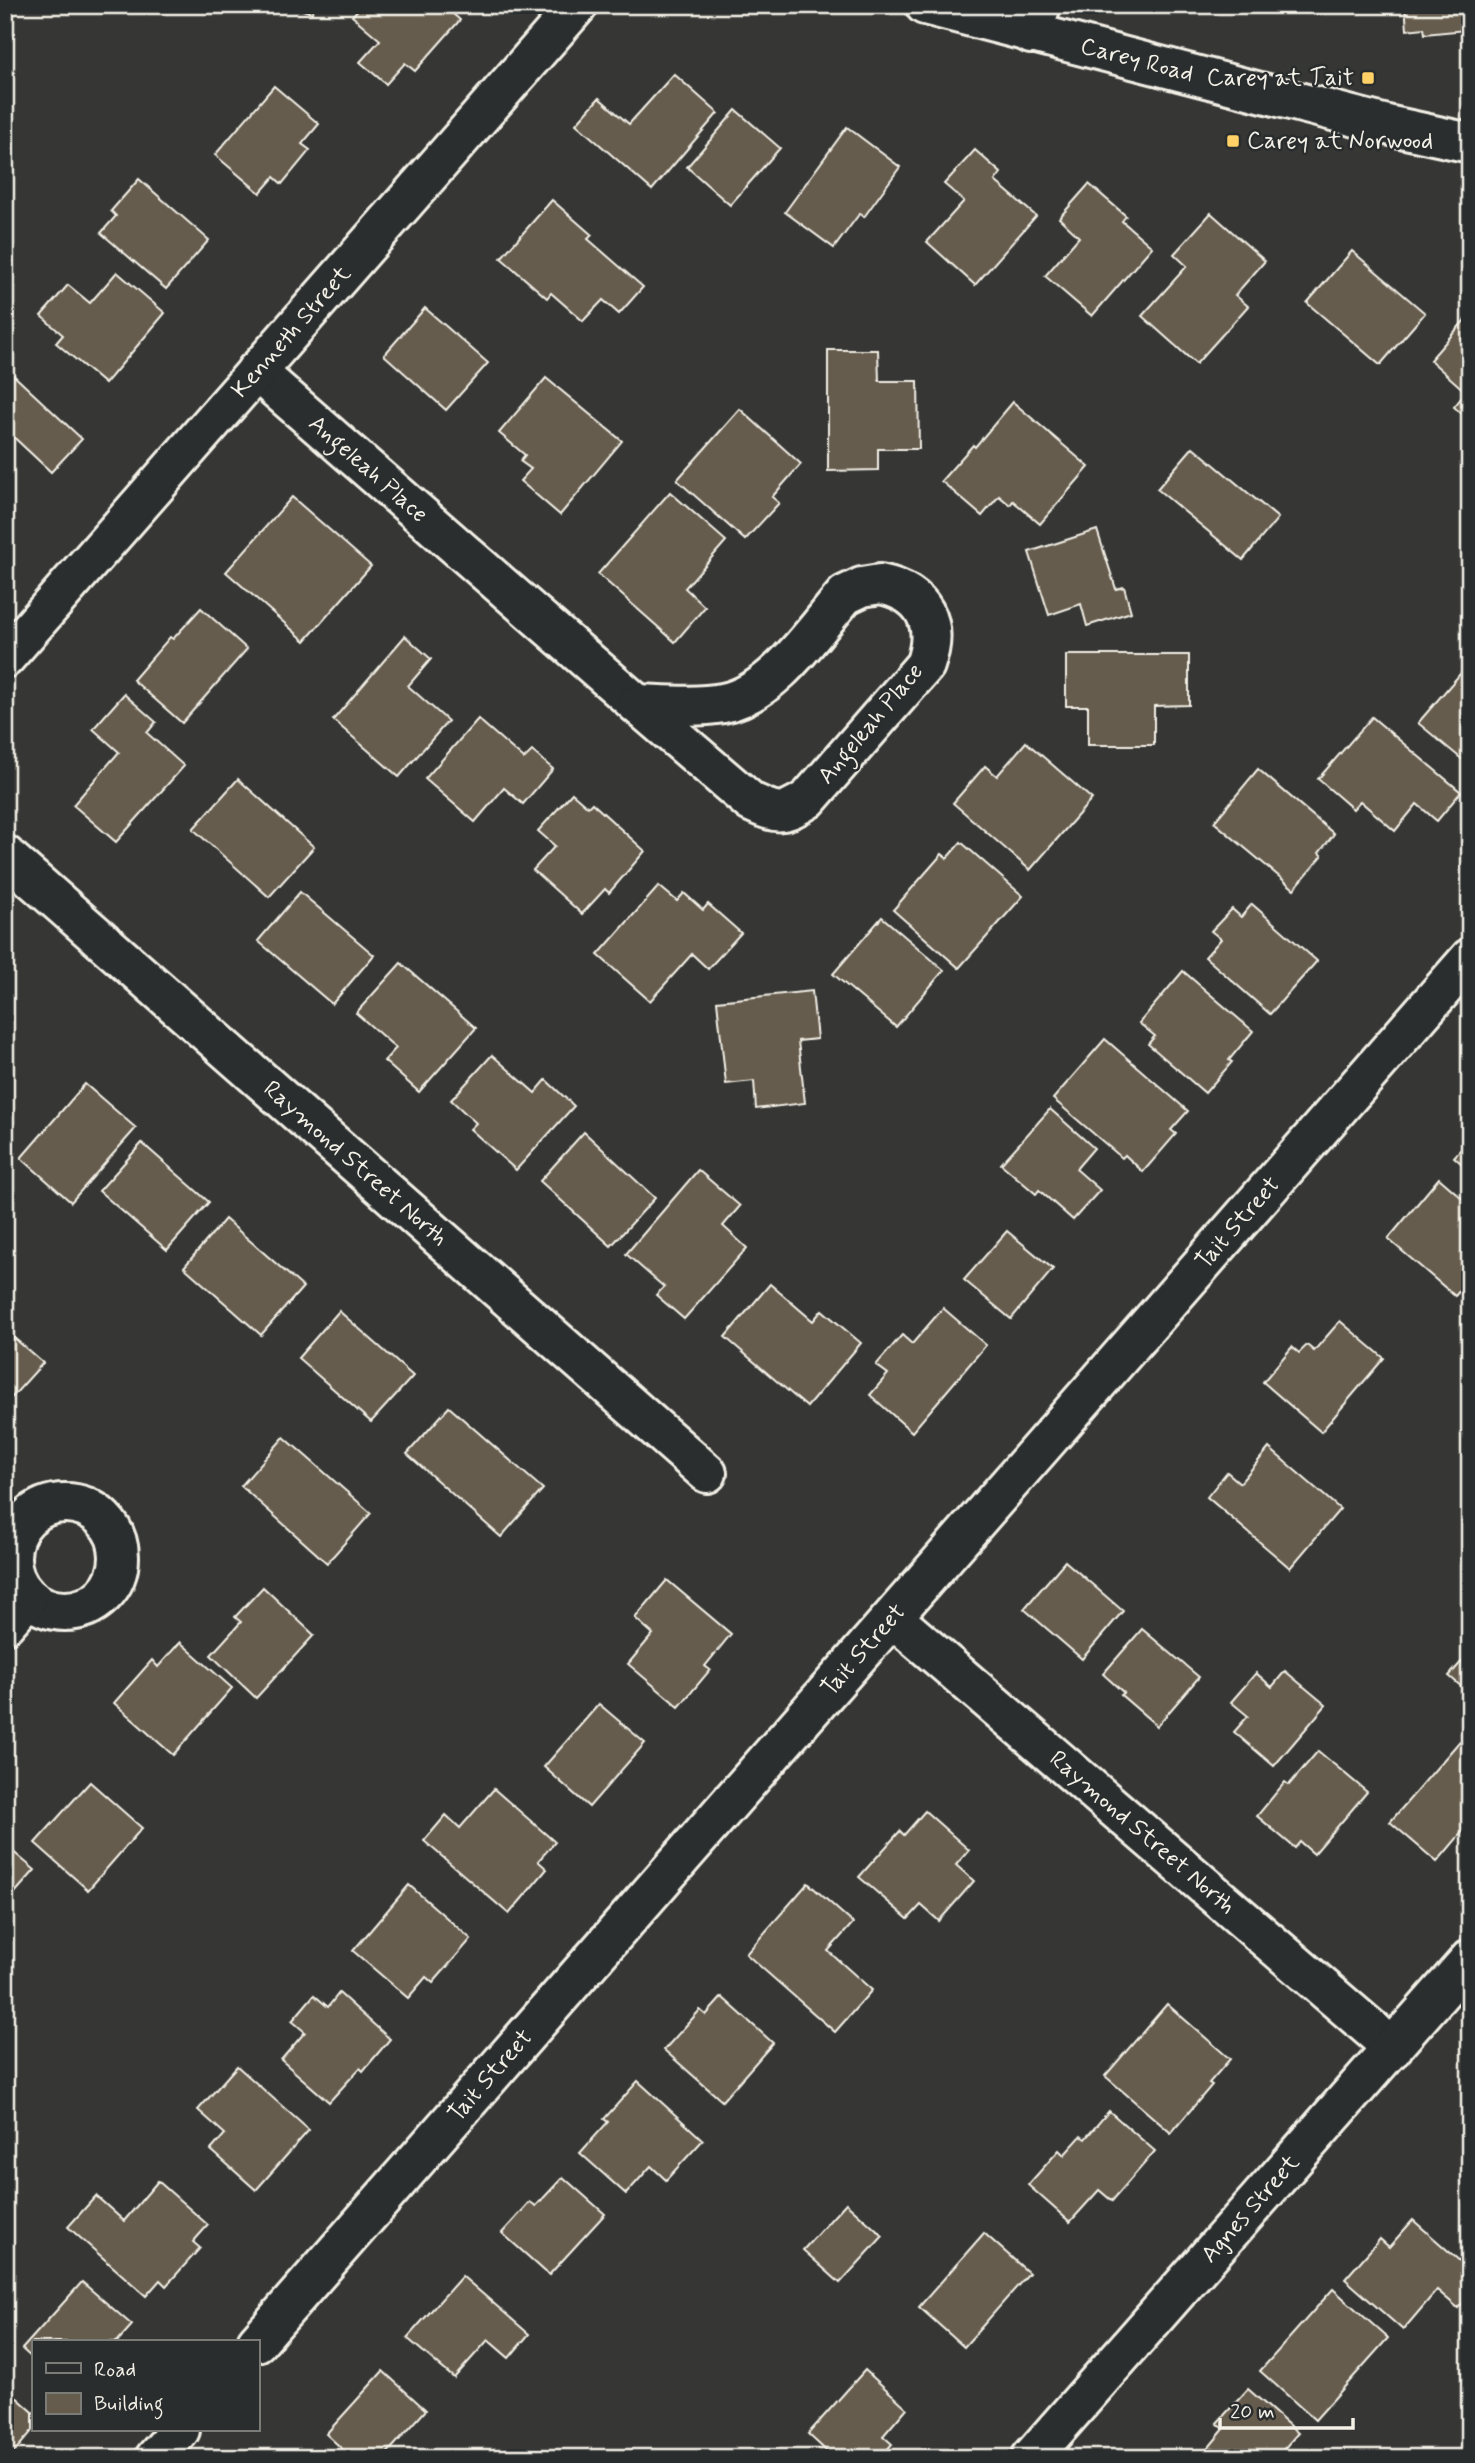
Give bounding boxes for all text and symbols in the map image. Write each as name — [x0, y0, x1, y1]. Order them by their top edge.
street label: Carey Road — [1077, 31, 1197, 90]
place label: Carey at Tait — [1207, 63, 1354, 94]
marker: Carey at Tait — [1360, 70, 1376, 86]
place label: Carey at Norwood — [1247, 126, 1433, 157]
marker: Carey at Norwood — [1225, 133, 1241, 149]
street label: Kenneth Street — [225, 259, 358, 405]
street label: Angeleah Place — [302, 408, 434, 530]
street label: Angeleah Place — [811, 657, 933, 793]
street label: Raymond Street North — [257, 1074, 454, 1253]
street label: Tait Street — [1189, 1170, 1287, 1276]
street label: Tait Street — [814, 1597, 913, 1703]
street label: Raymond Street North — [1043, 1744, 1242, 1921]
street label: Tait Street — [441, 2023, 540, 2129]
street label: Agnes Street — [1194, 2148, 1307, 2270]
legend — [32, 2340, 259, 2432]
text: Road — [94, 2356, 136, 2384]
scale bar — [1220, 2386, 1352, 2430]
text: Building — [94, 2390, 164, 2420]
text: 20 m — [1230, 2398, 1275, 2426]

